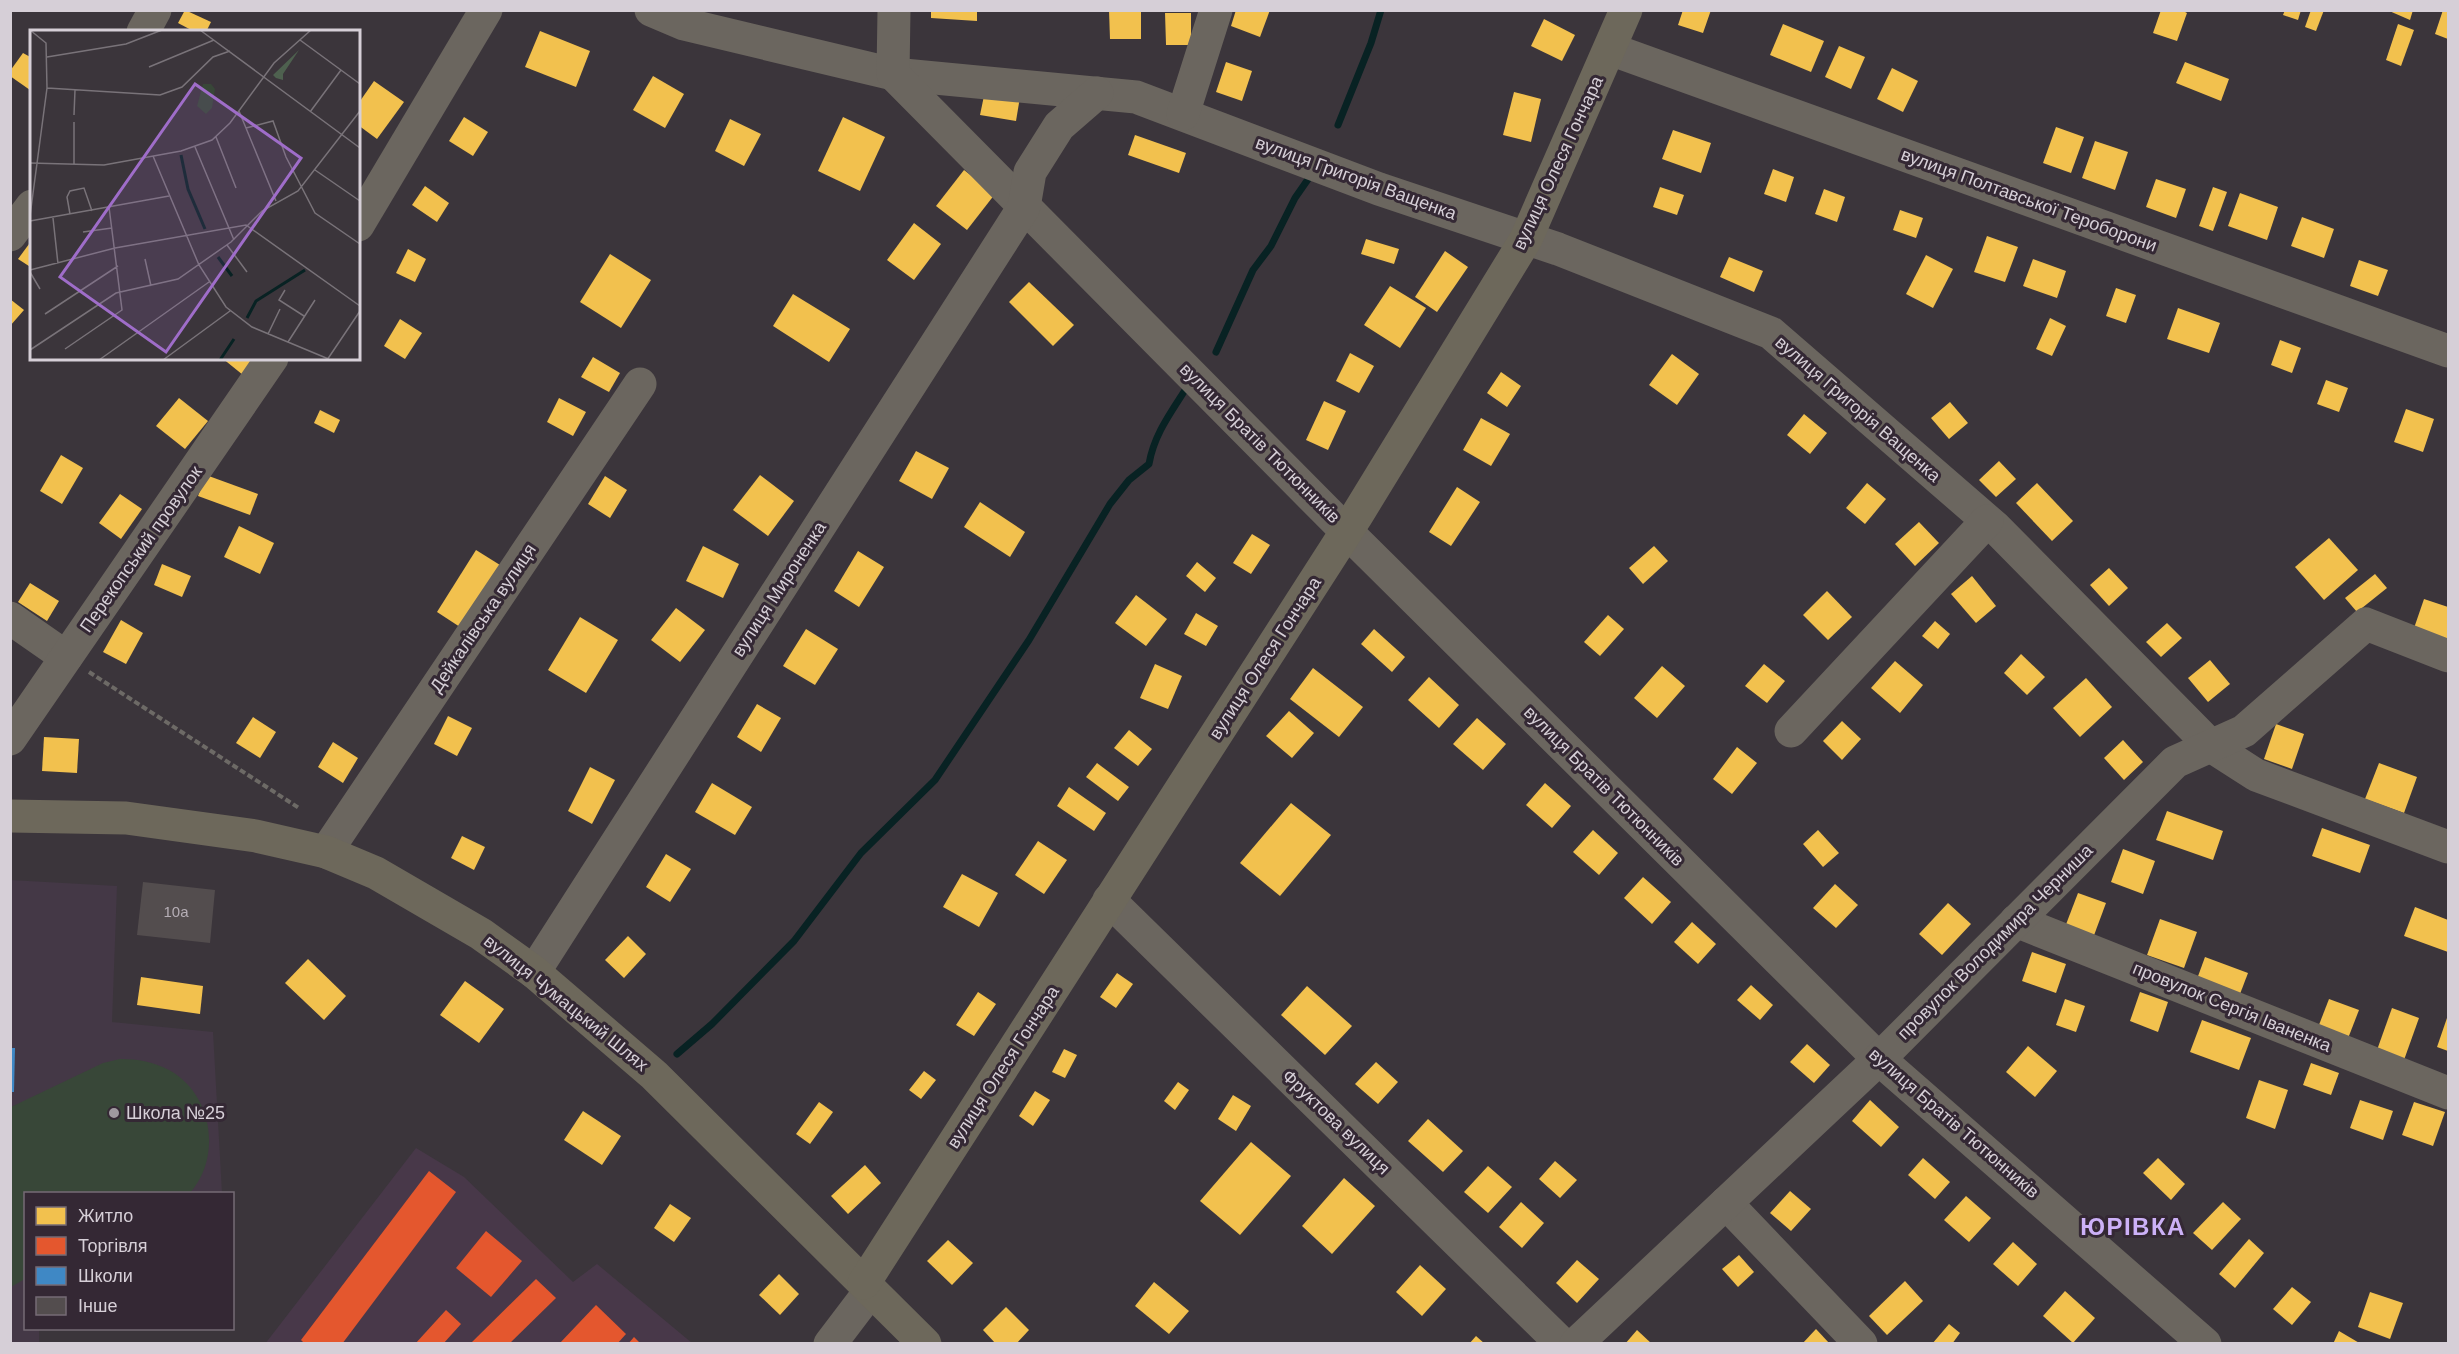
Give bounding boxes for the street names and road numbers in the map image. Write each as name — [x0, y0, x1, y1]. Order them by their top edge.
street label: вулиця Олеся Гончара — [1509, 72, 1607, 253]
street label: вулиця Григорія Ващенка — [1253, 132, 1460, 224]
street label: вулиця Полтавської Тероборони — [1898, 144, 2160, 256]
street label: вулиця Григорія Ващенка — [1771, 332, 1945, 487]
street label: вулиця Братів Тютюнників — [1176, 359, 1344, 527]
street label: Перекопський провулок — [76, 462, 206, 636]
street label: вулиця Мироненка — [728, 517, 831, 660]
street label: Дейкалівська вулиця — [426, 540, 540, 696]
street label: вулиця Олеся Гончара — [1205, 572, 1325, 743]
street label: вулиця Братів Тютюнників — [1520, 702, 1688, 870]
street label: провулок Володимира Черниша — [1893, 840, 2097, 1044]
street label: вулиця Чумацький Шлях — [480, 931, 652, 1075]
street label: провулок Сергія Іваненка — [2130, 958, 2335, 1056]
street label: вулиця Олеся Гончара — [943, 981, 1063, 1152]
street label: вулиця Братів Тютюнників — [1865, 1044, 2043, 1202]
street label: Фруктова вулиця — [1278, 1066, 1394, 1178]

